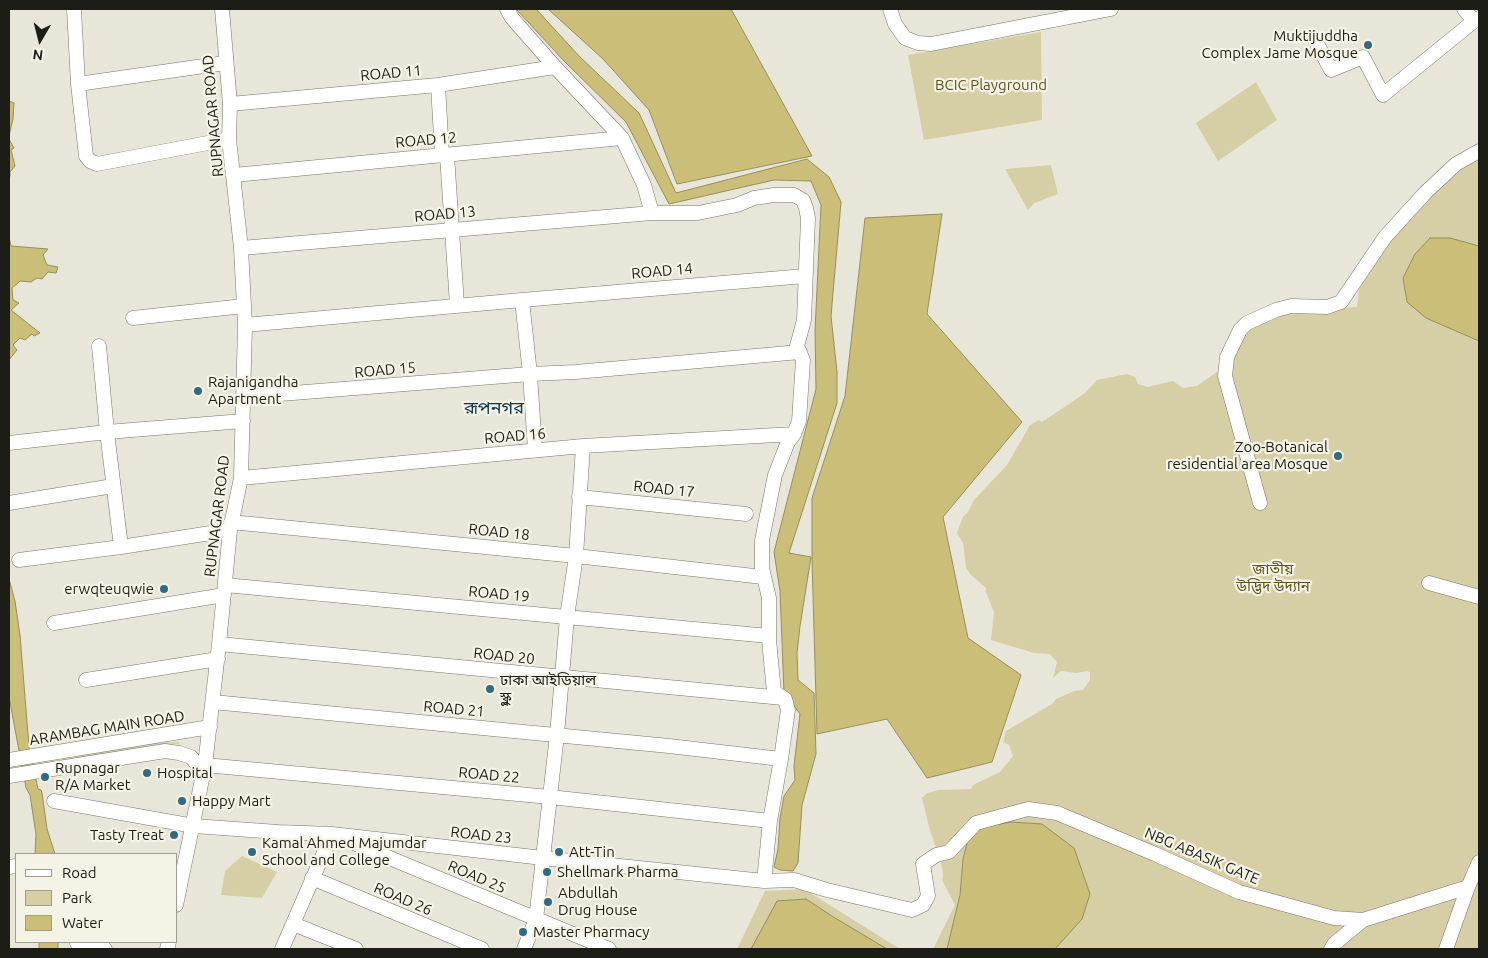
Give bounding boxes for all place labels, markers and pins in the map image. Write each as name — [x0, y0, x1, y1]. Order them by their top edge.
place label: Muktijuddha Complex Jame Mosque — [1201, 27, 1358, 62]
marker: Muktijuddha Complex Jame Mosque — [1362, 39, 1374, 51]
place label: Rajanigandha Apartment — [208, 373, 299, 408]
marker: Rajanigandha Apartment — [192, 385, 204, 397]
place label: Zoo-Botanical residential area Mosque — [1167, 438, 1328, 473]
marker: Zoo-Botanical residential area Mosque — [1332, 450, 1344, 462]
place label: erwqteuqwie — [64, 580, 154, 598]
marker: erwqteuqwie — [158, 583, 170, 595]
place label: ঢাকা আইডিয়াল স্কুল — [500, 671, 596, 706]
marker: ঢাকা আইডিয়াল স্কুল — [484, 683, 496, 695]
place label: Rupnagar R/A Market — [55, 759, 131, 794]
place label: Hospital — [157, 764, 213, 782]
marker: Hospital — [141, 767, 153, 779]
marker: Rupnagar R/A Market — [39, 771, 51, 783]
place label: Happy Mart — [192, 792, 271, 810]
marker: Happy Mart — [176, 795, 188, 807]
place label: Tasty Treat — [90, 826, 164, 844]
marker: Tasty Treat — [168, 829, 180, 841]
place label: Kamal Ahmed Majumdar School and College — [262, 834, 427, 869]
place label: Att-Tin — [569, 843, 615, 861]
marker: Kamal Ahmed Majumdar School and College — [246, 846, 258, 858]
marker: Att-Tin — [553, 846, 565, 858]
place label: Shellmark Pharma — [557, 863, 678, 881]
marker: Shellmark Pharma — [541, 866, 553, 878]
place label: Abdullah Drug House — [558, 884, 637, 919]
marker: Abdullah Drug House — [542, 896, 554, 908]
place label: Master Pharmacy — [533, 923, 649, 941]
marker: Master Pharmacy — [517, 926, 529, 938]

